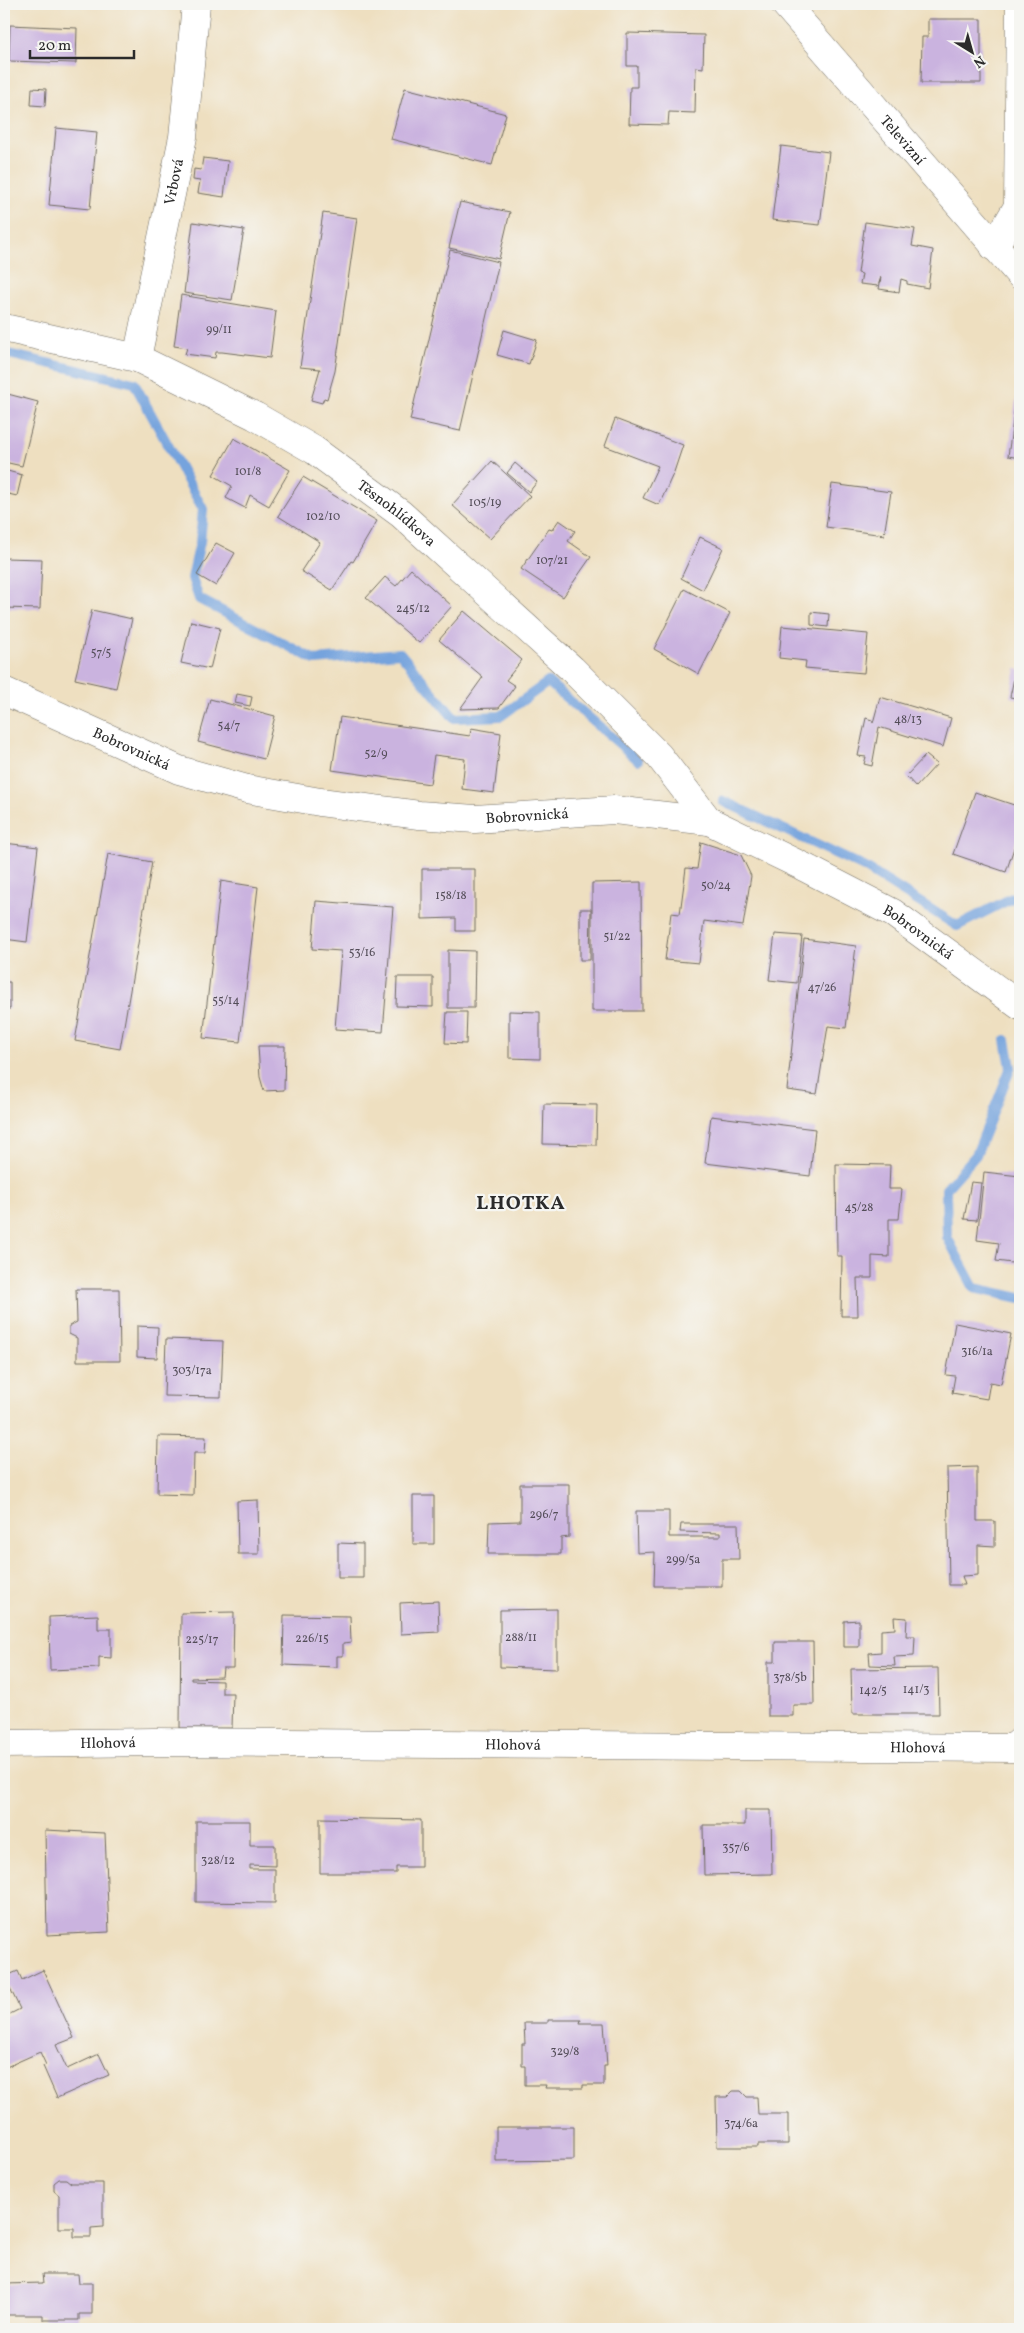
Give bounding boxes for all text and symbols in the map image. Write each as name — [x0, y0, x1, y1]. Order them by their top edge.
scale bar — [30, 28, 134, 60]
north arrow — [946, 28, 996, 78]
text: 20 m — [38, 36, 71, 57]
text: N — [969, 51, 989, 72]
street label: Televizní — [874, 112, 930, 171]
street label: Vrbová — [160, 157, 190, 207]
house number: 99/11 — [206, 322, 232, 338]
house number: 101/8 — [235, 464, 261, 480]
street label: Těsnohlídkova — [352, 476, 440, 552]
house number: 105/19 — [469, 495, 501, 511]
house number: 102/10 — [306, 509, 340, 525]
house number: 107/21 — [536, 553, 568, 569]
house number: 245/12 — [396, 601, 430, 617]
house number: 57/5 — [91, 645, 111, 661]
house number: 48/13 — [894, 712, 922, 728]
house number: 54/7 — [218, 718, 241, 734]
street label: Bobrovnická — [89, 723, 173, 777]
house number: 52/9 — [365, 746, 387, 762]
street label: Bobrovnická — [485, 804, 569, 830]
house number: 50/24 — [701, 878, 731, 894]
house number: 158/18 — [435, 888, 467, 904]
street label: Bobrovnická — [879, 900, 957, 966]
house number: 51/22 — [603, 929, 631, 945]
house number: 53/16 — [349, 945, 375, 961]
house number: 47/26 — [808, 980, 836, 996]
house number: 55/14 — [212, 993, 240, 1009]
district label: LHOTKA — [476, 1190, 566, 1218]
house number: 45/28 — [845, 1200, 873, 1216]
house number: 316/1a — [961, 1344, 993, 1360]
house number: 303/17a — [172, 1363, 212, 1379]
house number: 296/7 — [530, 1507, 559, 1523]
house number: 299/5a — [666, 1552, 700, 1568]
house number: 288/11 — [505, 1630, 537, 1646]
house number: 226/15 — [295, 1631, 329, 1647]
house number: 225/17 — [185, 1632, 219, 1648]
house number: 378/5b — [773, 1670, 807, 1686]
house number: 141/3 — [903, 1682, 929, 1698]
house number: 142/5 — [859, 1683, 887, 1699]
street label: Hlohová — [80, 1733, 136, 1755]
street label: Hlohová — [485, 1735, 541, 1757]
street label: Hlohová — [890, 1738, 946, 1760]
house number: 357/6 — [722, 1840, 750, 1856]
house number: 328/12 — [201, 1853, 235, 1869]
house number: 329/8 — [551, 2044, 579, 2060]
house number: 374/6a — [724, 2116, 758, 2132]

